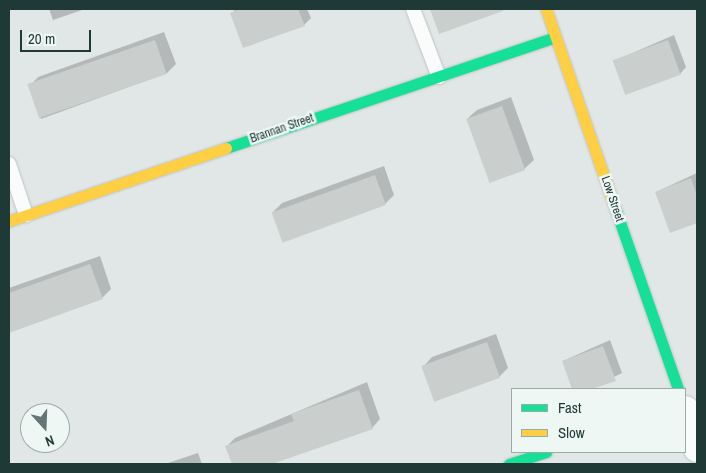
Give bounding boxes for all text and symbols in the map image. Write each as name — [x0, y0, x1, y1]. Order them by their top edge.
scale bar — [22, 20, 94, 52]
text: 20 m — [28, 28, 55, 49]
street label: Brannan Street — [248, 111, 316, 147]
street label: Low Street — [598, 174, 626, 224]
legend — [511, 388, 686, 453]
text: Fast — [558, 397, 581, 418]
north arrow — [20, 403, 70, 453]
text: Slow — [558, 422, 585, 443]
text: N — [43, 431, 57, 451]

